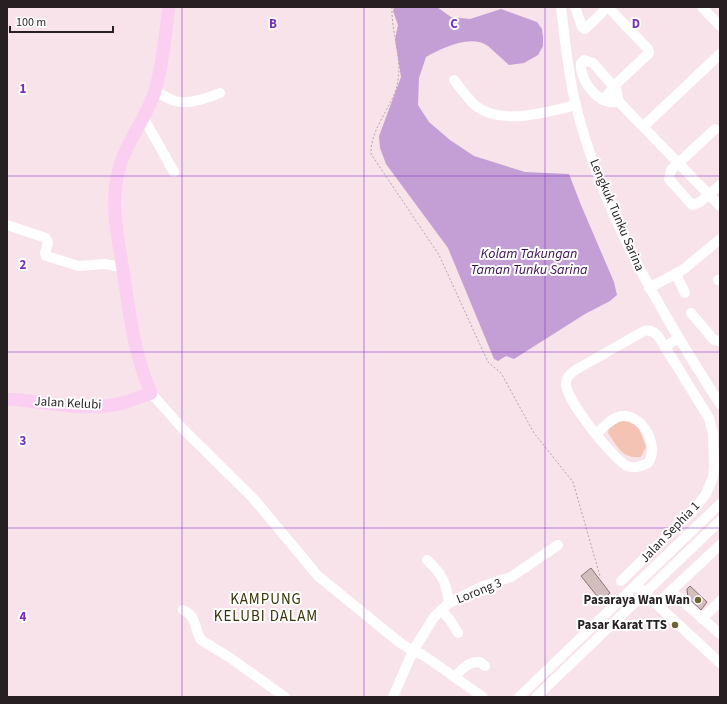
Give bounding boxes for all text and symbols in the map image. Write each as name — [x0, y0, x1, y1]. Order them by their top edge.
scale bar — [10, 8, 113, 34]
text: 100 m — [16, 14, 46, 31]
text: B — [269, 15, 277, 33]
text: C — [450, 15, 458, 33]
text: D — [632, 15, 640, 33]
text: 1 — [20, 80, 27, 98]
street label: Lengkuk Tunku Sarina — [585, 156, 649, 274]
water label: Kolam Takungan Taman Tunku Sarina — [470, 244, 588, 280]
text: 2 — [20, 256, 27, 274]
street label: Jalan Kelubi — [34, 392, 102, 414]
text: 3 — [20, 432, 27, 450]
street label: Jalan Sephia 1 — [636, 497, 704, 567]
street label: Lorong 3 — [454, 574, 504, 608]
district label: KAMPUNG KELUBI DALAM — [214, 589, 318, 627]
place label: Pasaraya Wan Wan — [584, 591, 690, 609]
marker: Pasaraya Wan Wan — [693, 595, 703, 605]
text: 4 — [20, 608, 27, 626]
place label: Pasar Karat TTS — [577, 616, 667, 634]
marker: Pasar Karat TTS — [670, 620, 680, 630]

